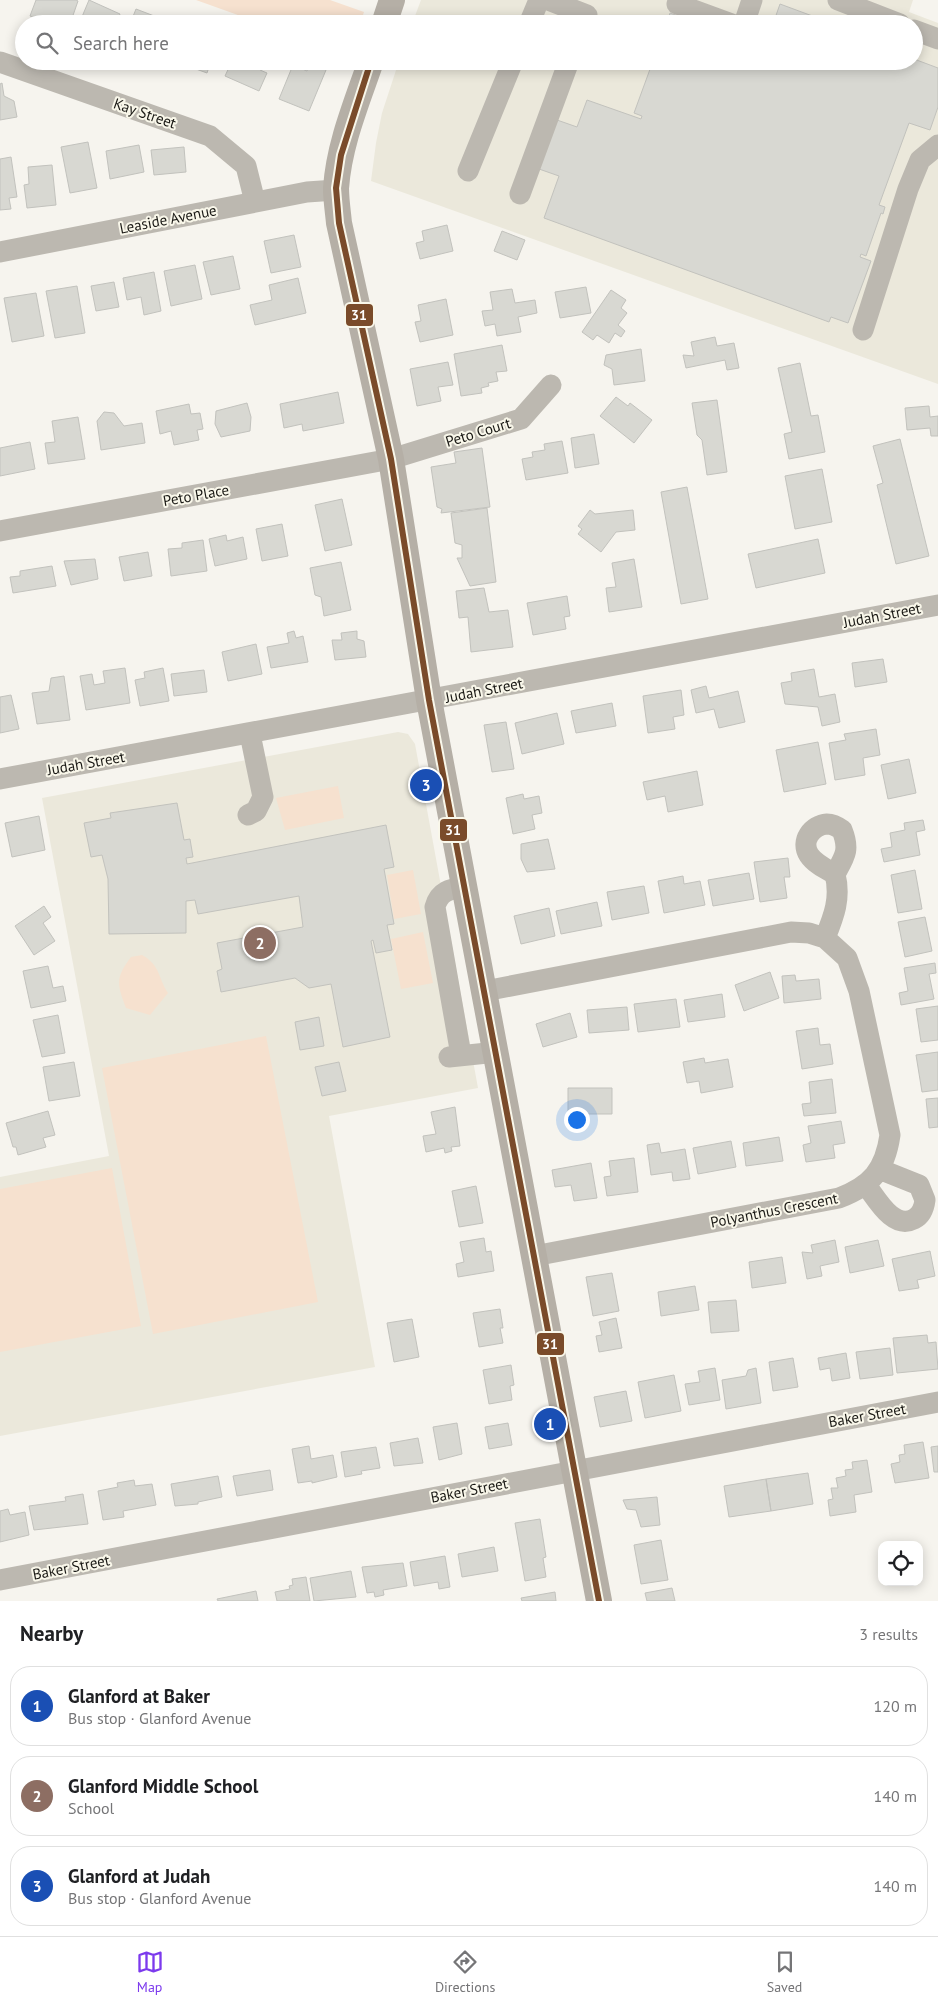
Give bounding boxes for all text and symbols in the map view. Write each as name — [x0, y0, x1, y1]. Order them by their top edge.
search box — [15, 15, 923, 70]
icon: search — [33, 29, 61, 57]
text: Search here — [73, 31, 169, 55]
street label: Kay Street — [111, 93, 179, 133]
street label: Leaside Avenue — [118, 200, 218, 238]
line badge: 31 — [345, 303, 374, 327]
text: 31 — [351, 306, 367, 324]
street label: Peto Court — [443, 413, 513, 451]
street label: Peto Place — [162, 480, 230, 510]
street label: Judah Street — [841, 598, 922, 632]
street label: Judah Street — [443, 673, 524, 707]
street label: Judah Street — [45, 747, 126, 779]
pin: 3 — [410, 766, 442, 804]
line badge: 31 — [439, 818, 468, 842]
text: 31 — [445, 821, 461, 839]
pin: 2 — [244, 924, 276, 962]
your location — [564, 1107, 590, 1133]
street label: Polyanthus Crescent — [709, 1188, 839, 1232]
line badge: 31 — [536, 1332, 565, 1356]
text: 31 — [542, 1335, 558, 1353]
street label: Baker Street — [827, 1399, 907, 1431]
pin: 1 — [534, 1405, 566, 1443]
street label: Baker Street — [429, 1473, 509, 1507]
map controls — [878, 1541, 923, 1586]
button: locate — [878, 1541, 923, 1586]
street label: Baker Street — [31, 1550, 111, 1584]
text: Nearby — [20, 1620, 83, 1647]
text: 3 results — [859, 1624, 918, 1644]
text: Glanford at Baker — [68, 1684, 210, 1708]
text: 1 — [32, 1696, 42, 1716]
text: 120 m — [874, 1696, 917, 1716]
text: Bus stop · Glanford Avenue — [68, 1708, 251, 1728]
text: Glanford Middle School — [68, 1774, 258, 1798]
text: 2 — [32, 1786, 42, 1806]
text: 140 m — [874, 1786, 917, 1806]
text: School — [68, 1798, 114, 1818]
text: Glanford at Judah — [68, 1864, 210, 1888]
text: 3 — [32, 1876, 42, 1896]
text: 140 m — [874, 1876, 917, 1896]
text: Bus stop · Glanford Avenue — [68, 1888, 251, 1908]
tab: Map — [136, 1948, 164, 1996]
tab: Directions — [435, 1948, 495, 1996]
tab: Saved — [767, 1948, 802, 1996]

